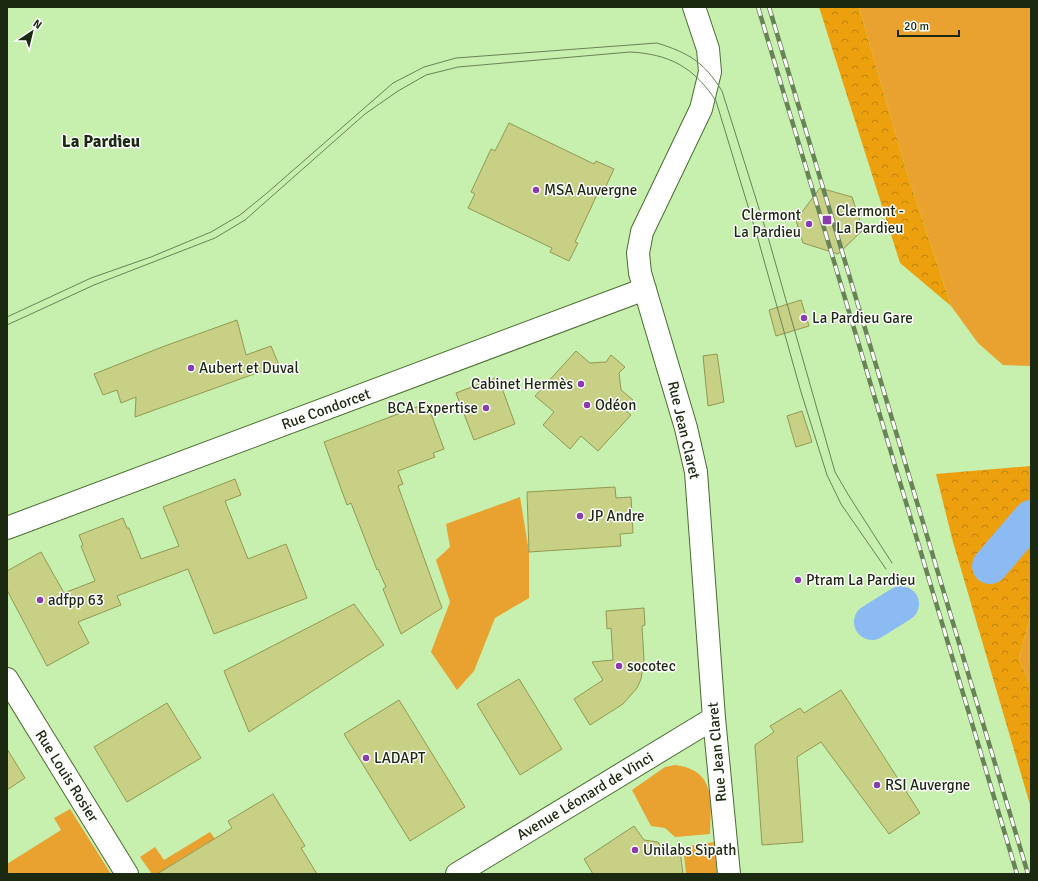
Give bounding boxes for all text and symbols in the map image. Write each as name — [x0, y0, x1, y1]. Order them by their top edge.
north arrow — [12, 12, 52, 52]
scale bar — [898, 12, 959, 38]
text: N — [31, 17, 44, 32]
text: 20 m — [904, 19, 929, 34]
district label: La Pardieu — [62, 131, 140, 152]
place label: MSA Auvergne — [544, 181, 637, 199]
marker: MSA Auvergne — [531, 185, 541, 195]
place label: Clermont - La Pardieu — [836, 202, 904, 237]
place label: Clermont La Pardieu — [734, 206, 801, 241]
marker: Clermont - La Pardieu — [821, 214, 833, 226]
marker: Clermont La Pardieu — [804, 219, 814, 229]
place label: La Pardieu Gare — [812, 309, 913, 327]
marker: La Pardieu Gare — [799, 313, 809, 323]
place label: Aubert et Duval — [199, 359, 299, 377]
marker: Aubert et Duval — [186, 363, 196, 373]
place label: Cabinet Hermès — [471, 375, 573, 393]
marker: Cabinet Hermès — [576, 379, 586, 389]
street label: Rue Jean Claret — [664, 379, 704, 481]
street label: Rue Condorcet — [279, 385, 373, 433]
place label: Odéon — [595, 396, 636, 414]
place label: BCA Expertise — [387, 399, 478, 417]
marker: Odéon — [582, 400, 592, 410]
marker: BCA Expertise — [481, 403, 491, 413]
place label: JP Andre — [588, 507, 645, 525]
marker: JP Andre — [575, 511, 585, 521]
place label: Ptram La Pardieu — [806, 571, 916, 589]
marker: Ptram La Pardieu — [793, 575, 803, 585]
place label: adfpp 63 — [48, 591, 104, 609]
marker: adfpp 63 — [35, 595, 45, 605]
place label: socotec — [627, 657, 676, 675]
marker: socotec — [614, 661, 624, 671]
street label: Rue Jean Claret — [704, 701, 730, 803]
street label: Rue Louis Rosier — [31, 727, 103, 826]
street label: Avenue Léonard de Vinci — [513, 748, 657, 844]
place label: LADAPT — [374, 749, 426, 767]
marker: LADAPT — [361, 753, 371, 763]
place label: RSI Auvergne — [885, 776, 970, 794]
marker: RSI Auvergne — [872, 780, 882, 790]
place label: Unilabs Sipath — [643, 841, 736, 859]
marker: Unilabs Sipath — [630, 845, 640, 855]

